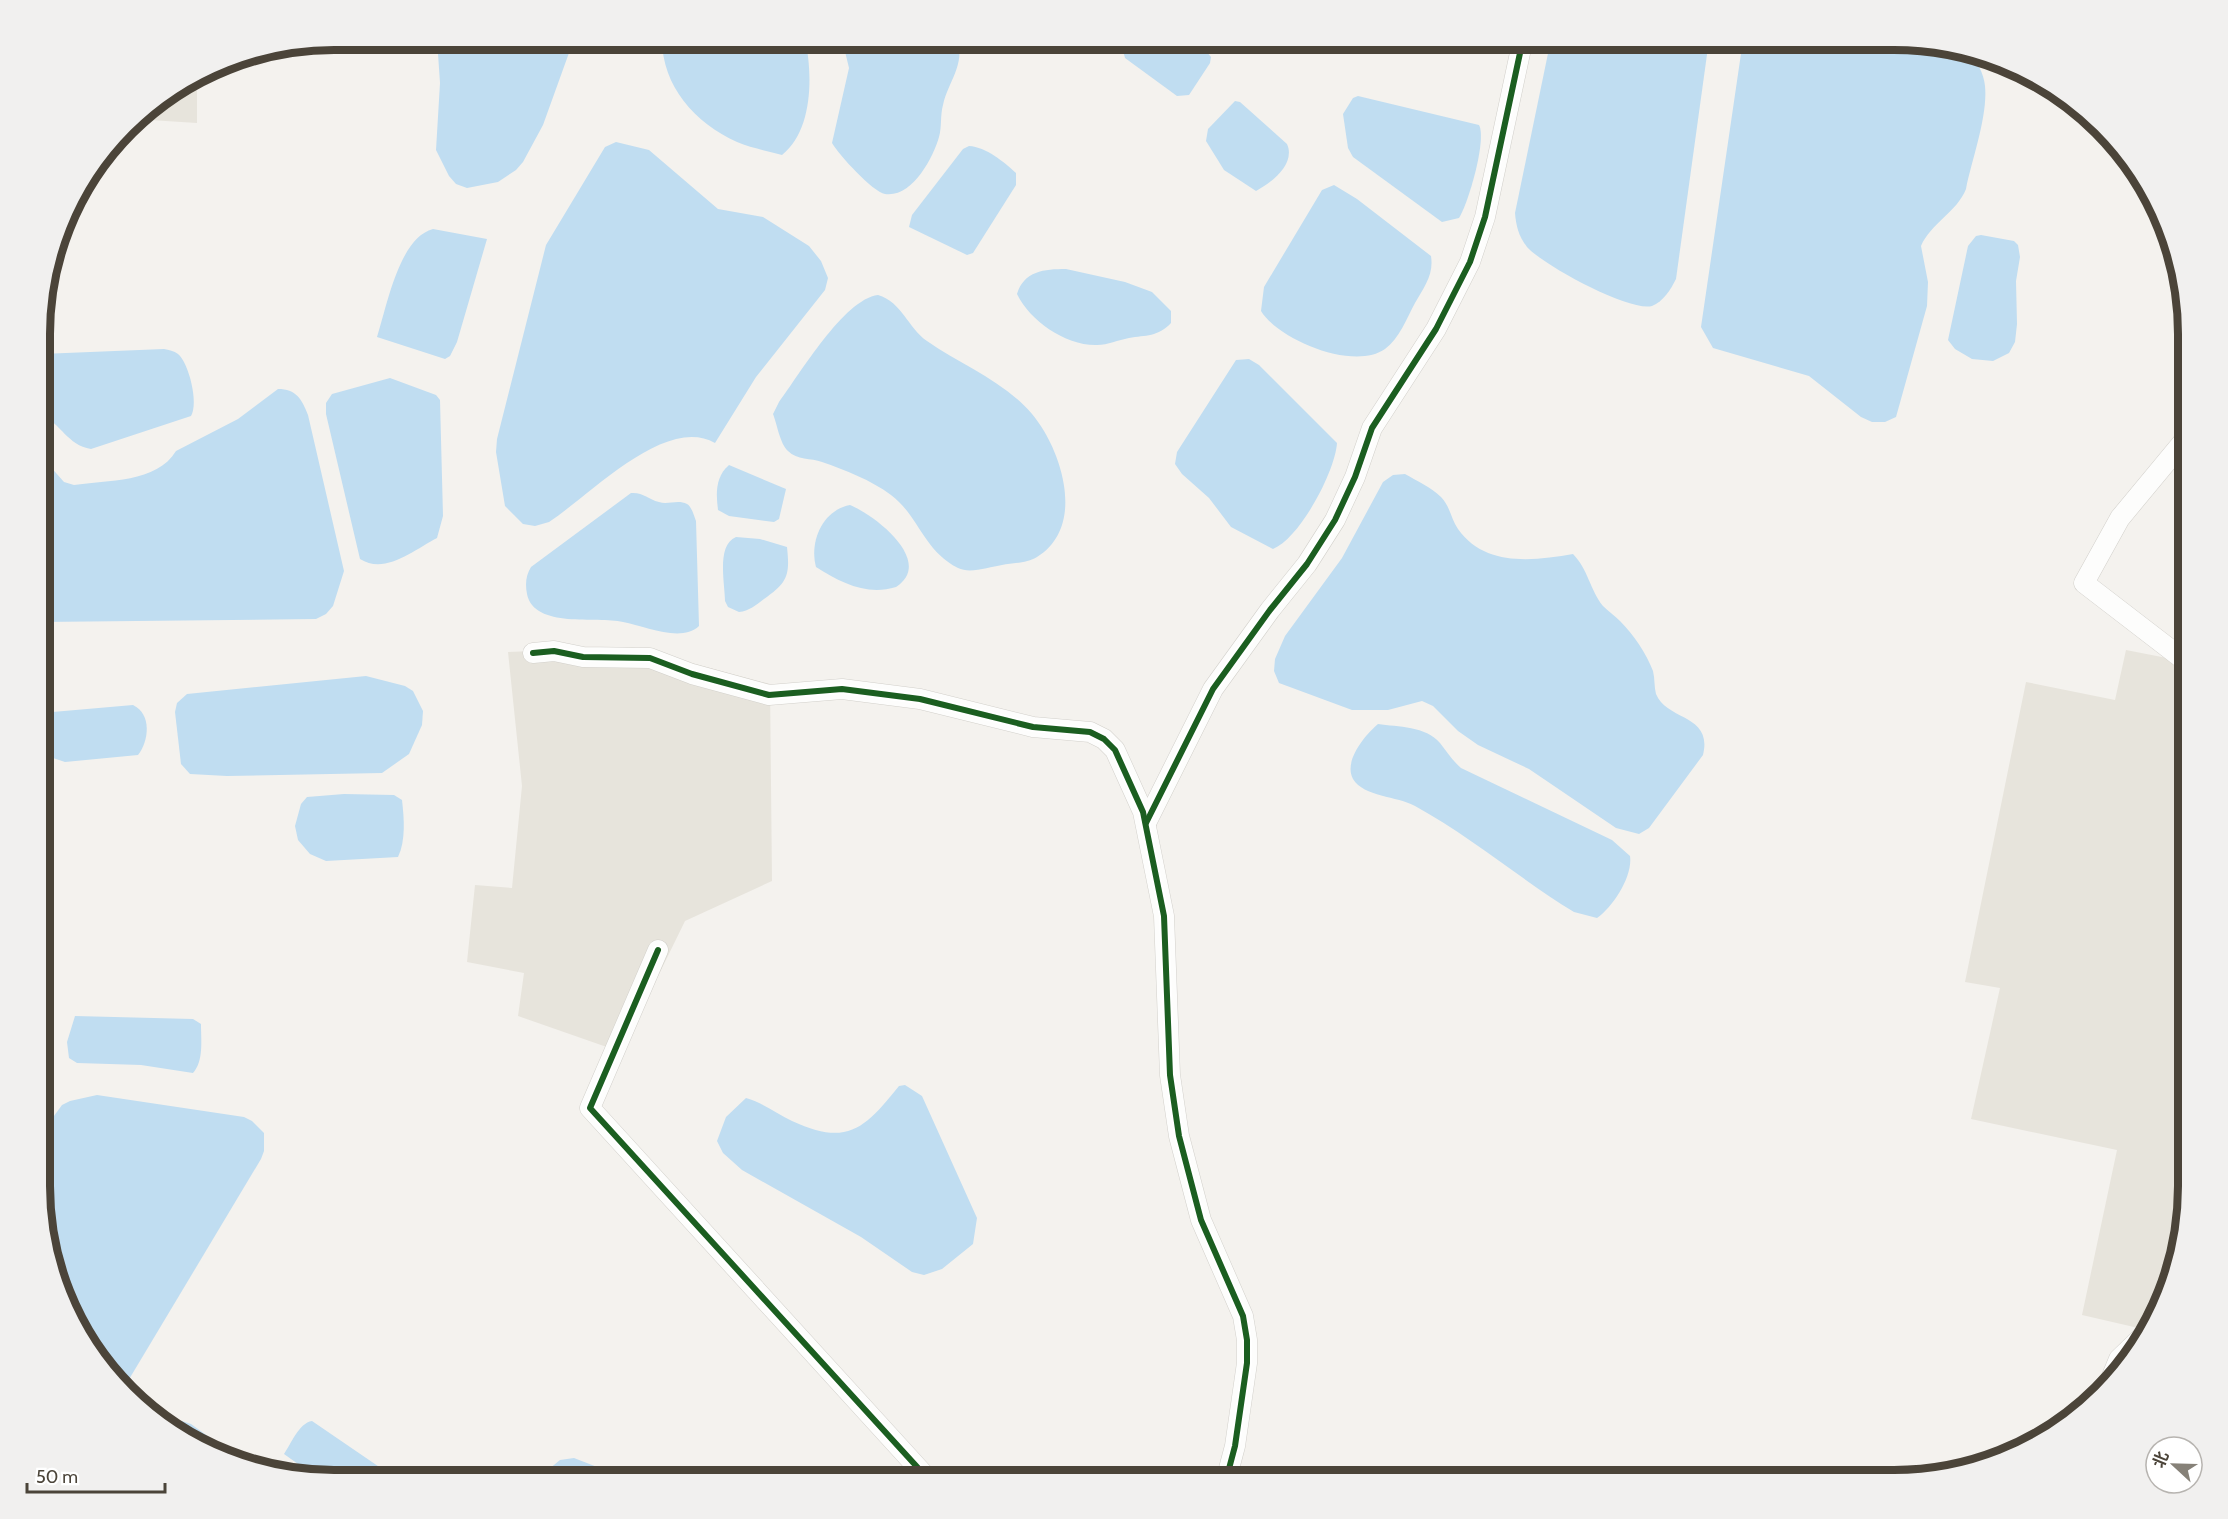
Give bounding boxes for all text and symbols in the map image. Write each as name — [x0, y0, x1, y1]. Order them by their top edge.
north arrow — [2144, 1435, 2204, 1495]
text: 北 — [2149, 1449, 2172, 1471]
scale bar — [27, 1456, 165, 1494]
text: 50 m — [36, 1466, 78, 1488]

